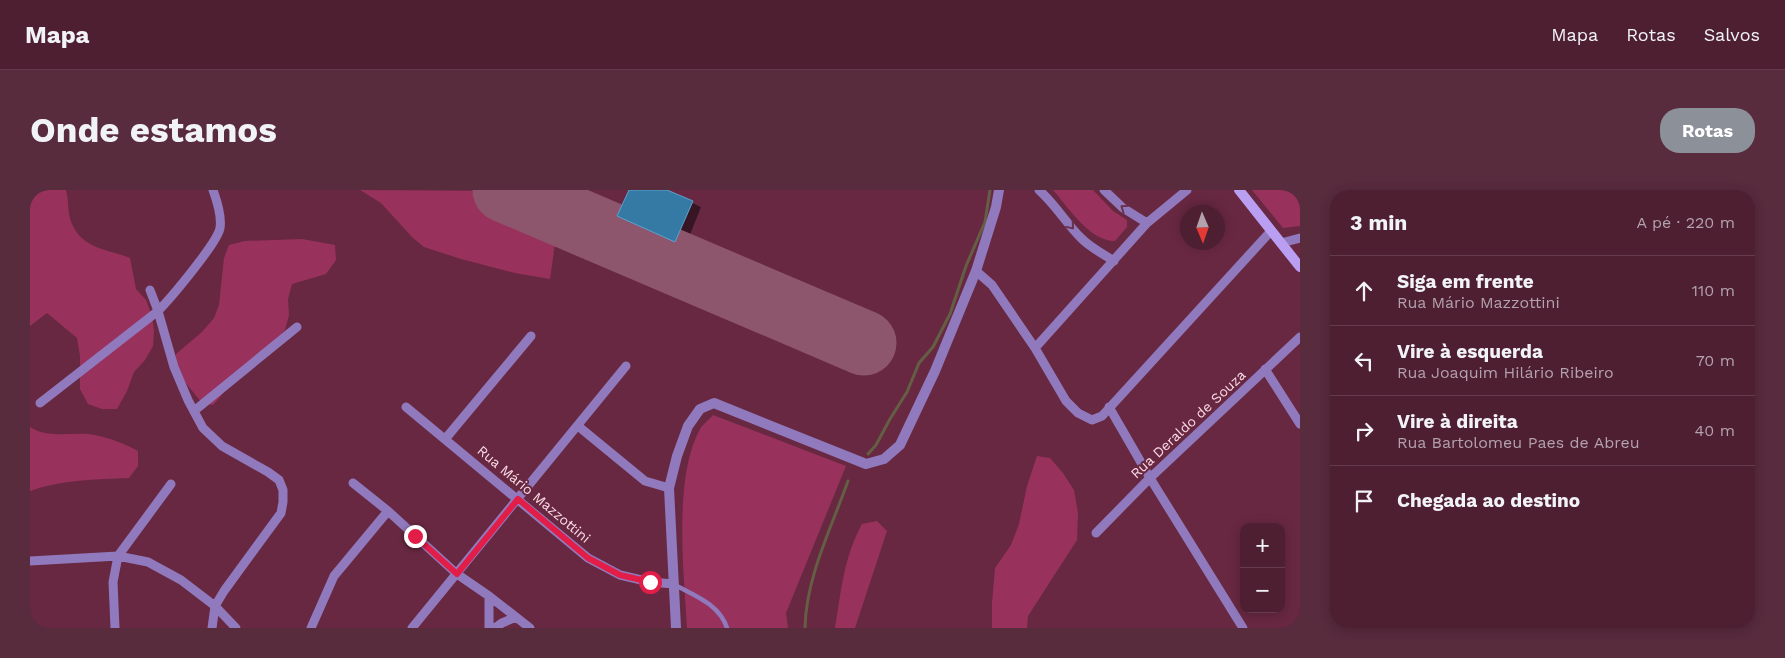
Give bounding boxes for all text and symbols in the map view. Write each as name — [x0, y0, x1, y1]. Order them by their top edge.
text: Mapa — [25, 21, 90, 49]
text: Mapa — [1551, 24, 1598, 45]
text: Rotas — [1626, 24, 1676, 45]
text: Salvos — [1704, 24, 1760, 45]
button: Rotas — [1660, 108, 1755, 153]
text: Onde estamos — [30, 109, 277, 151]
one-way arrow — [1120, 205, 1130, 214]
north arrow — [1180, 205, 1225, 250]
text: 3 min — [1350, 210, 1407, 235]
text: A pé · 220 m — [1637, 213, 1735, 232]
one-way arrow — [1066, 220, 1074, 229]
text: Siga em frente — [1397, 270, 1534, 293]
icon: ahead — [1350, 277, 1378, 305]
text: 110 m — [1692, 281, 1735, 300]
text: Rua Mário Mazzottini — [1397, 293, 1560, 312]
text: Vire à esquerda — [1397, 340, 1543, 363]
icon: left — [1350, 347, 1378, 375]
text: 70 m — [1696, 351, 1735, 370]
text: Rua Joaquim Hilário Ribeiro — [1397, 363, 1614, 382]
street label: Rua Deraldo de Souza — [1127, 367, 1249, 481]
text: Vire à direita — [1397, 410, 1518, 433]
icon: right — [1350, 417, 1378, 445]
text: 40 m — [1695, 421, 1735, 440]
text: Rua Bartolomeu Paes de Abreu — [1397, 433, 1640, 452]
street label: Rua Mário Mazzottini — [474, 442, 594, 546]
icon: arrive — [1350, 487, 1378, 515]
text: Chegada ao destino — [1397, 489, 1580, 512]
map controls — [1240, 523, 1285, 613]
button: + — [1240, 523, 1285, 568]
route end — [404, 525, 427, 548]
button: − — [1240, 568, 1285, 613]
route start — [639, 571, 662, 594]

